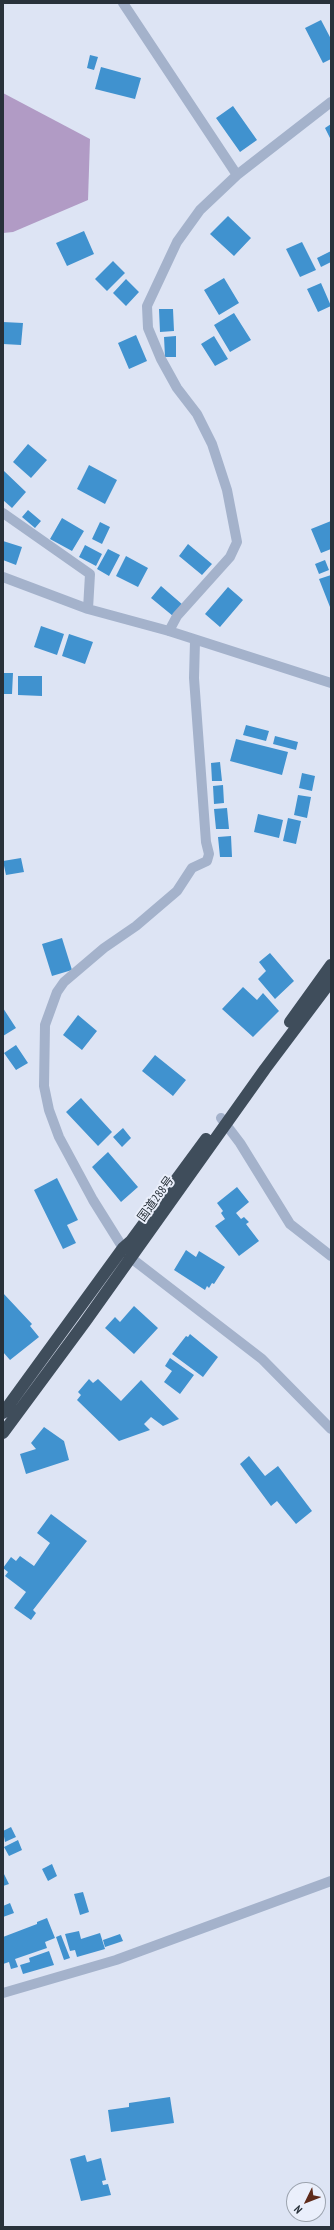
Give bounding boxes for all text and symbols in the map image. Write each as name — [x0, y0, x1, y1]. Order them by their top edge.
street label: 国道288号 — [135, 1174, 177, 1224]
north arrow — [286, 2182, 326, 2222]
text: N — [291, 2203, 305, 2216]

